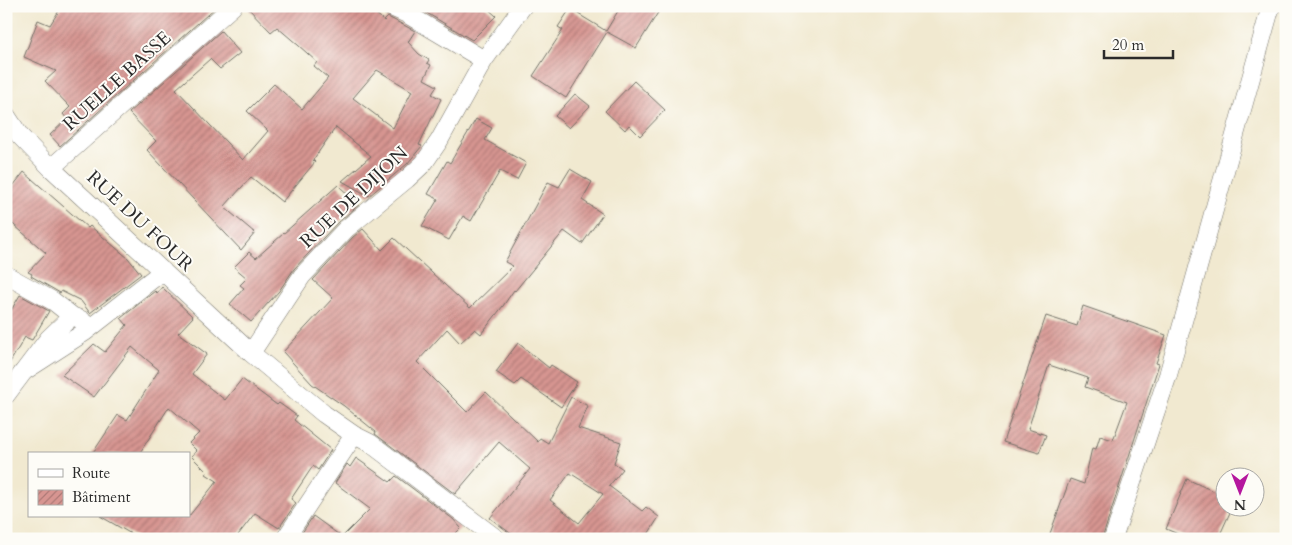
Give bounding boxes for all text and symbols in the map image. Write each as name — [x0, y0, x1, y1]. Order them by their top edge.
street label: RUELLE BASSE — [57, 25, 177, 137]
scale bar — [1104, 28, 1173, 60]
text: 20 m — [1112, 35, 1144, 55]
street label: RUE DE DIJON — [294, 140, 414, 254]
street label: RUE DU FOUR — [81, 165, 200, 278]
legend — [28, 452, 190, 518]
text: Route — [72, 463, 110, 483]
north arrow — [1214, 468, 1264, 518]
text: Bâtiment — [72, 487, 131, 507]
text: N — [1234, 495, 1246, 514]

